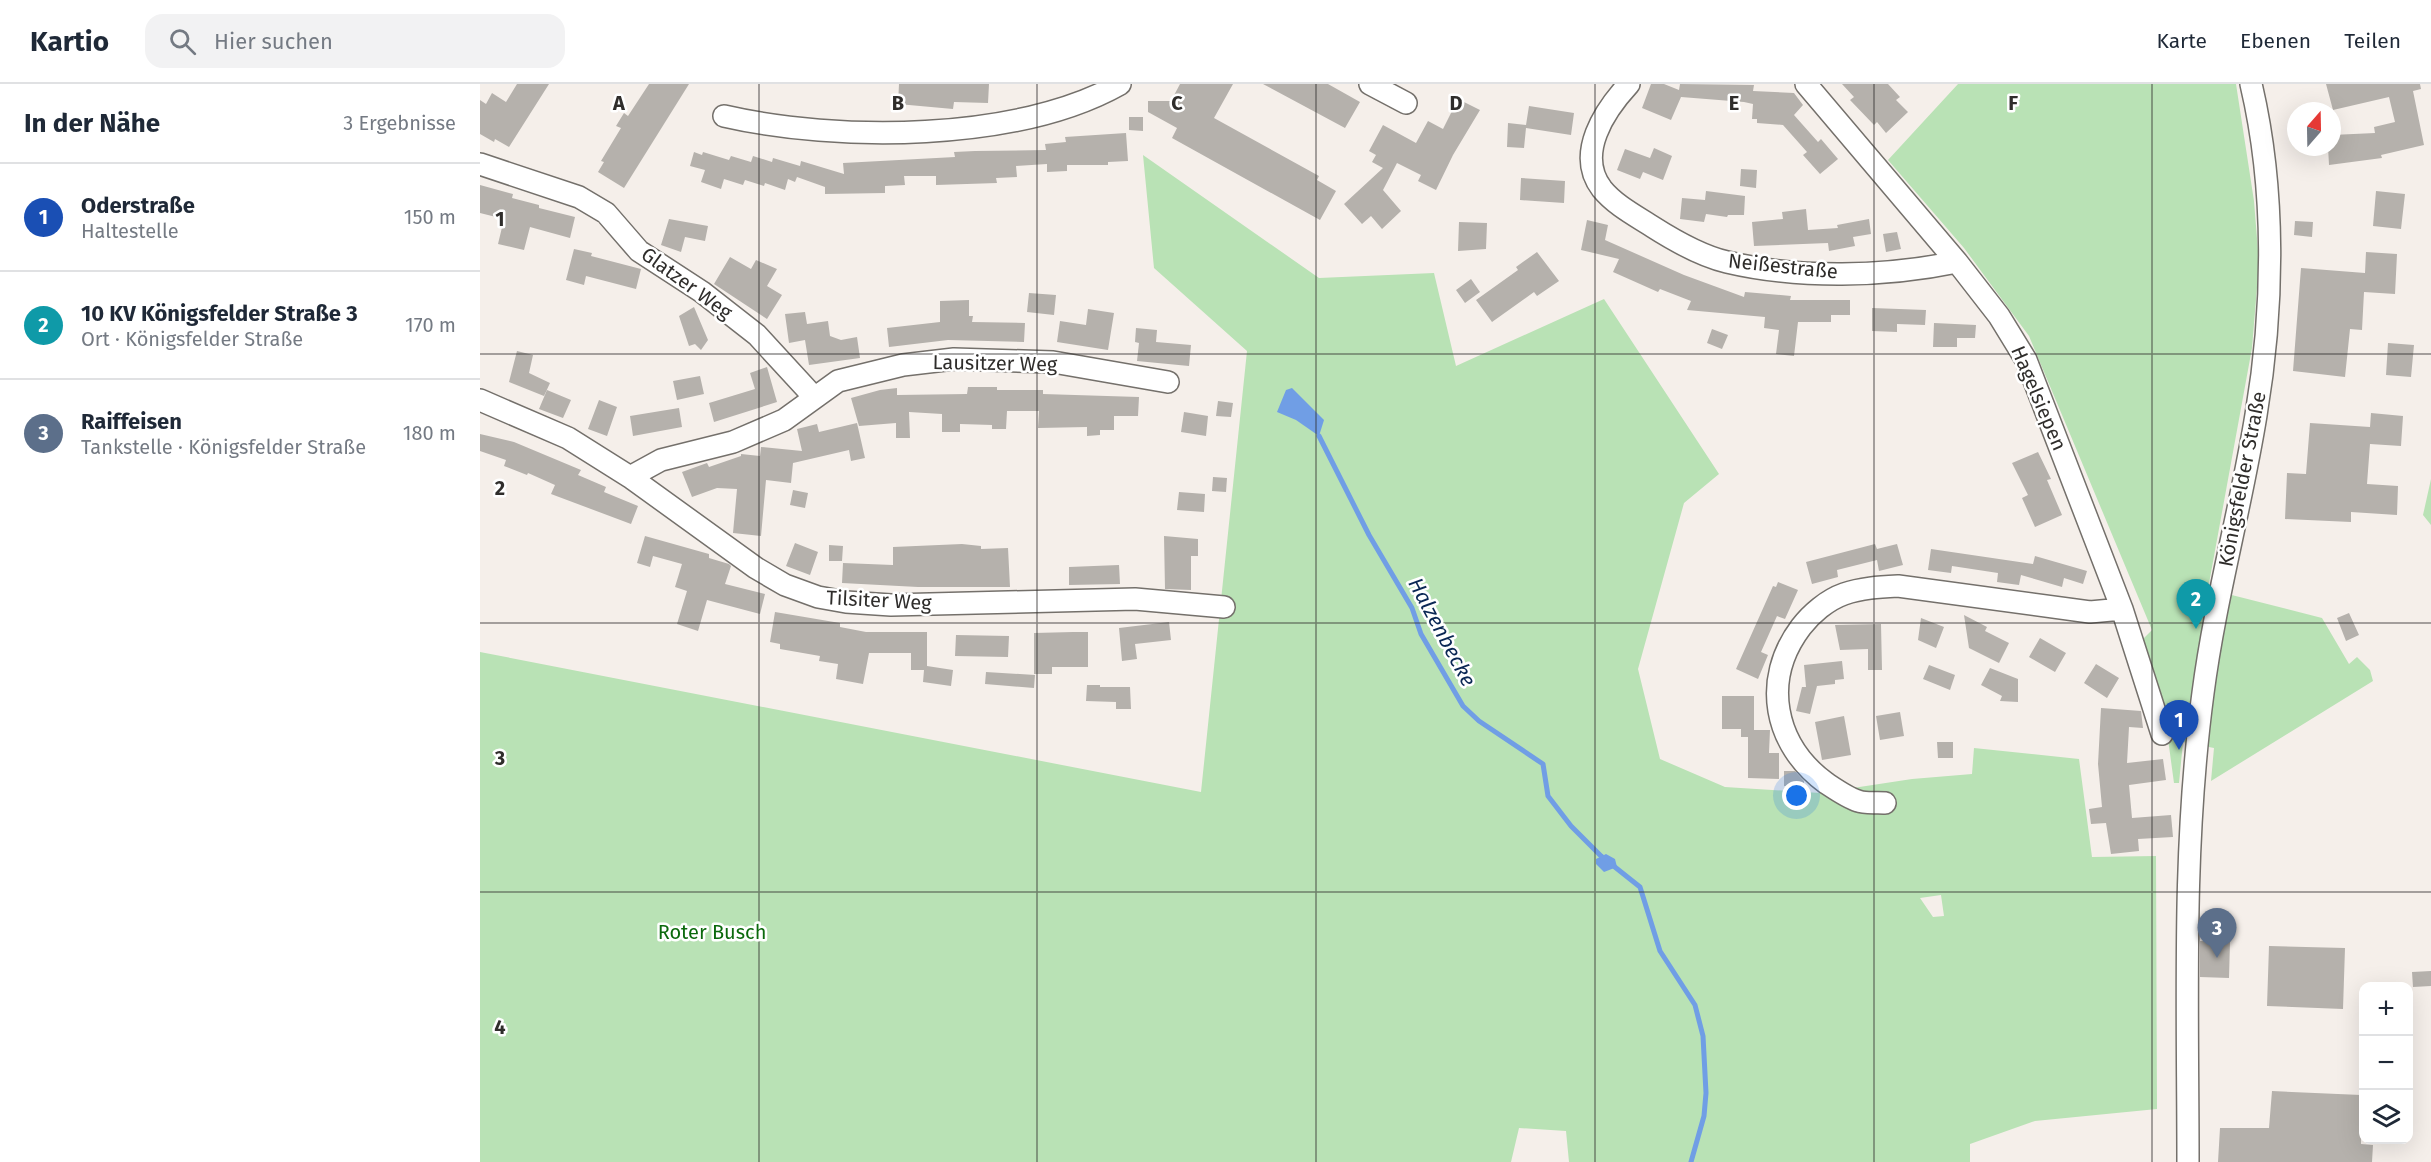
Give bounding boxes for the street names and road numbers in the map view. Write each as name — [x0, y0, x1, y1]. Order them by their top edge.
street label: Glatzer Weg — [637, 242, 738, 324]
street label: Neißestraße — [1727, 248, 1839, 284]
street label: Hagelsiepen — [2006, 342, 2072, 454]
street label: Lausitzer Weg — [932, 350, 1058, 376]
street label: Königsfelder Straße — [2213, 389, 2271, 569]
street label: Tilsiter Weg — [826, 585, 933, 615]

